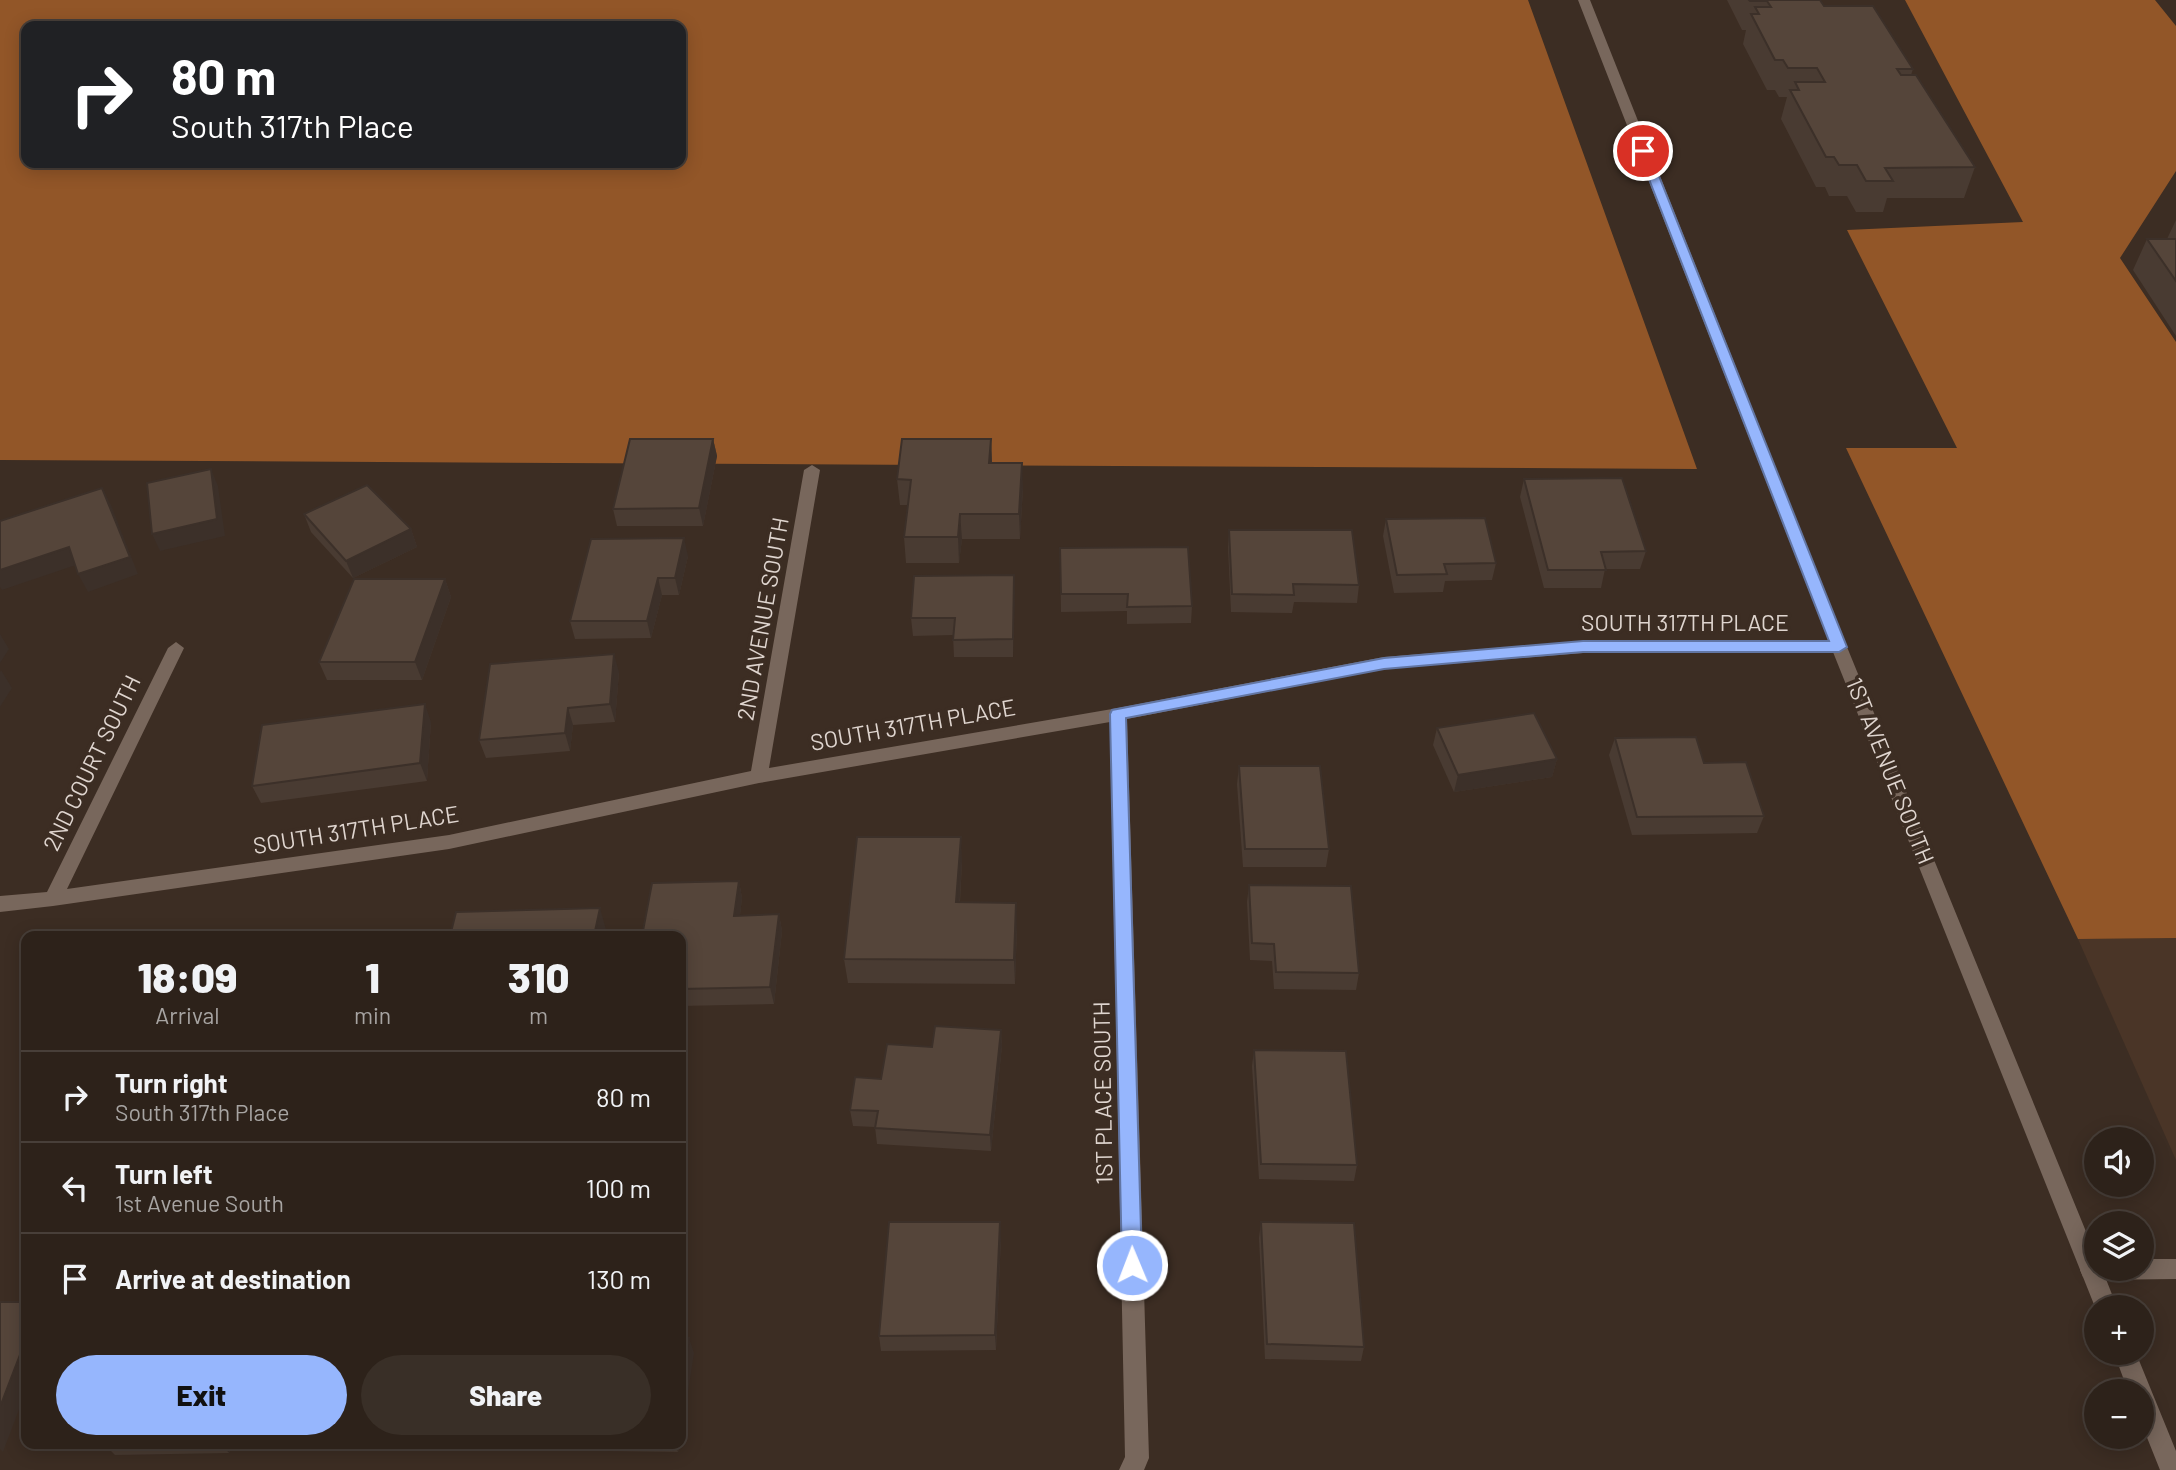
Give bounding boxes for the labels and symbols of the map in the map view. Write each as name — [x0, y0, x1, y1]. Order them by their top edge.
pin — [1613, 121, 1673, 181]
street label: 2ND AVENUE SOUTH — [730, 515, 794, 723]
street label: SOUTH 317TH PLACE — [1581, 608, 1789, 636]
street label: 2ND COURT SOUTH — [36, 670, 146, 855]
street label: 1ST AVENUE SOUTH — [1841, 673, 1941, 868]
street label: SOUTH 317TH PLACE — [808, 692, 1018, 756]
street label: SOUTH 317TH PLACE — [251, 799, 461, 859]
street label: 1ST PLACE SOUTH — [1086, 1001, 1118, 1185]
position arrow — [1095, 1228, 1169, 1302]

